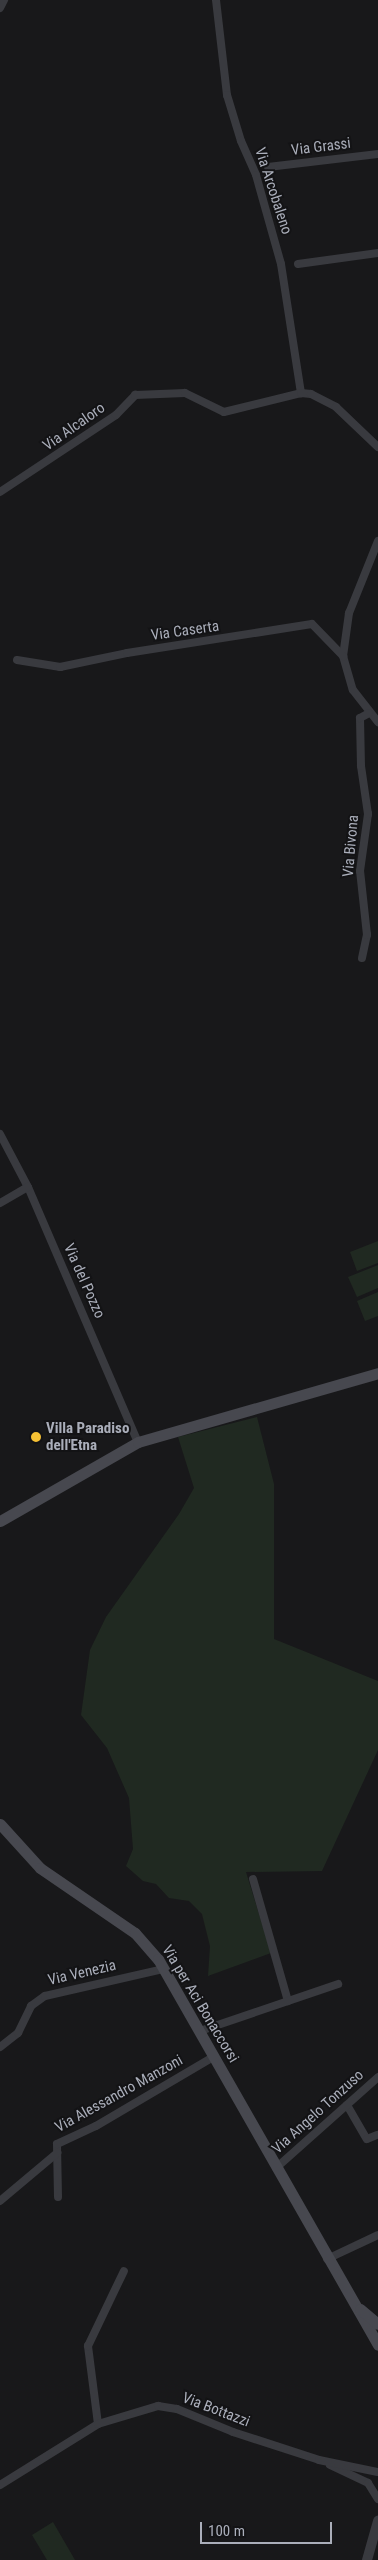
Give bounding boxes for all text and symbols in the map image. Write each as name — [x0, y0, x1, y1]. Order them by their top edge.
street label: Via Grassi — [290, 134, 352, 160]
street label: Via Arcobaleno — [251, 145, 295, 237]
street label: Via Alcaloro — [40, 399, 108, 455]
street label: Via Caserta — [150, 617, 220, 645]
street label: Via Bivona — [339, 814, 363, 878]
street label: Via del Pozzo — [59, 1241, 109, 1321]
place label: Villa Paradiso dell'Etna — [46, 1419, 129, 1454]
marker: Villa Paradiso dell'Etna — [30, 1431, 42, 1443]
street label: Via per Aci Bonaccorsi — [158, 1942, 242, 2066]
street label: Via Venezia — [46, 1956, 118, 1990]
street label: Via Alessandro Manzoni — [52, 2051, 186, 2137]
street label: Via Angelo Tonzuso — [268, 2066, 368, 2158]
street label: Via Bottazzi — [180, 2389, 252, 2431]
scale bar — [203, 2512, 336, 2544]
text: 100 m — [208, 2522, 245, 2540]

